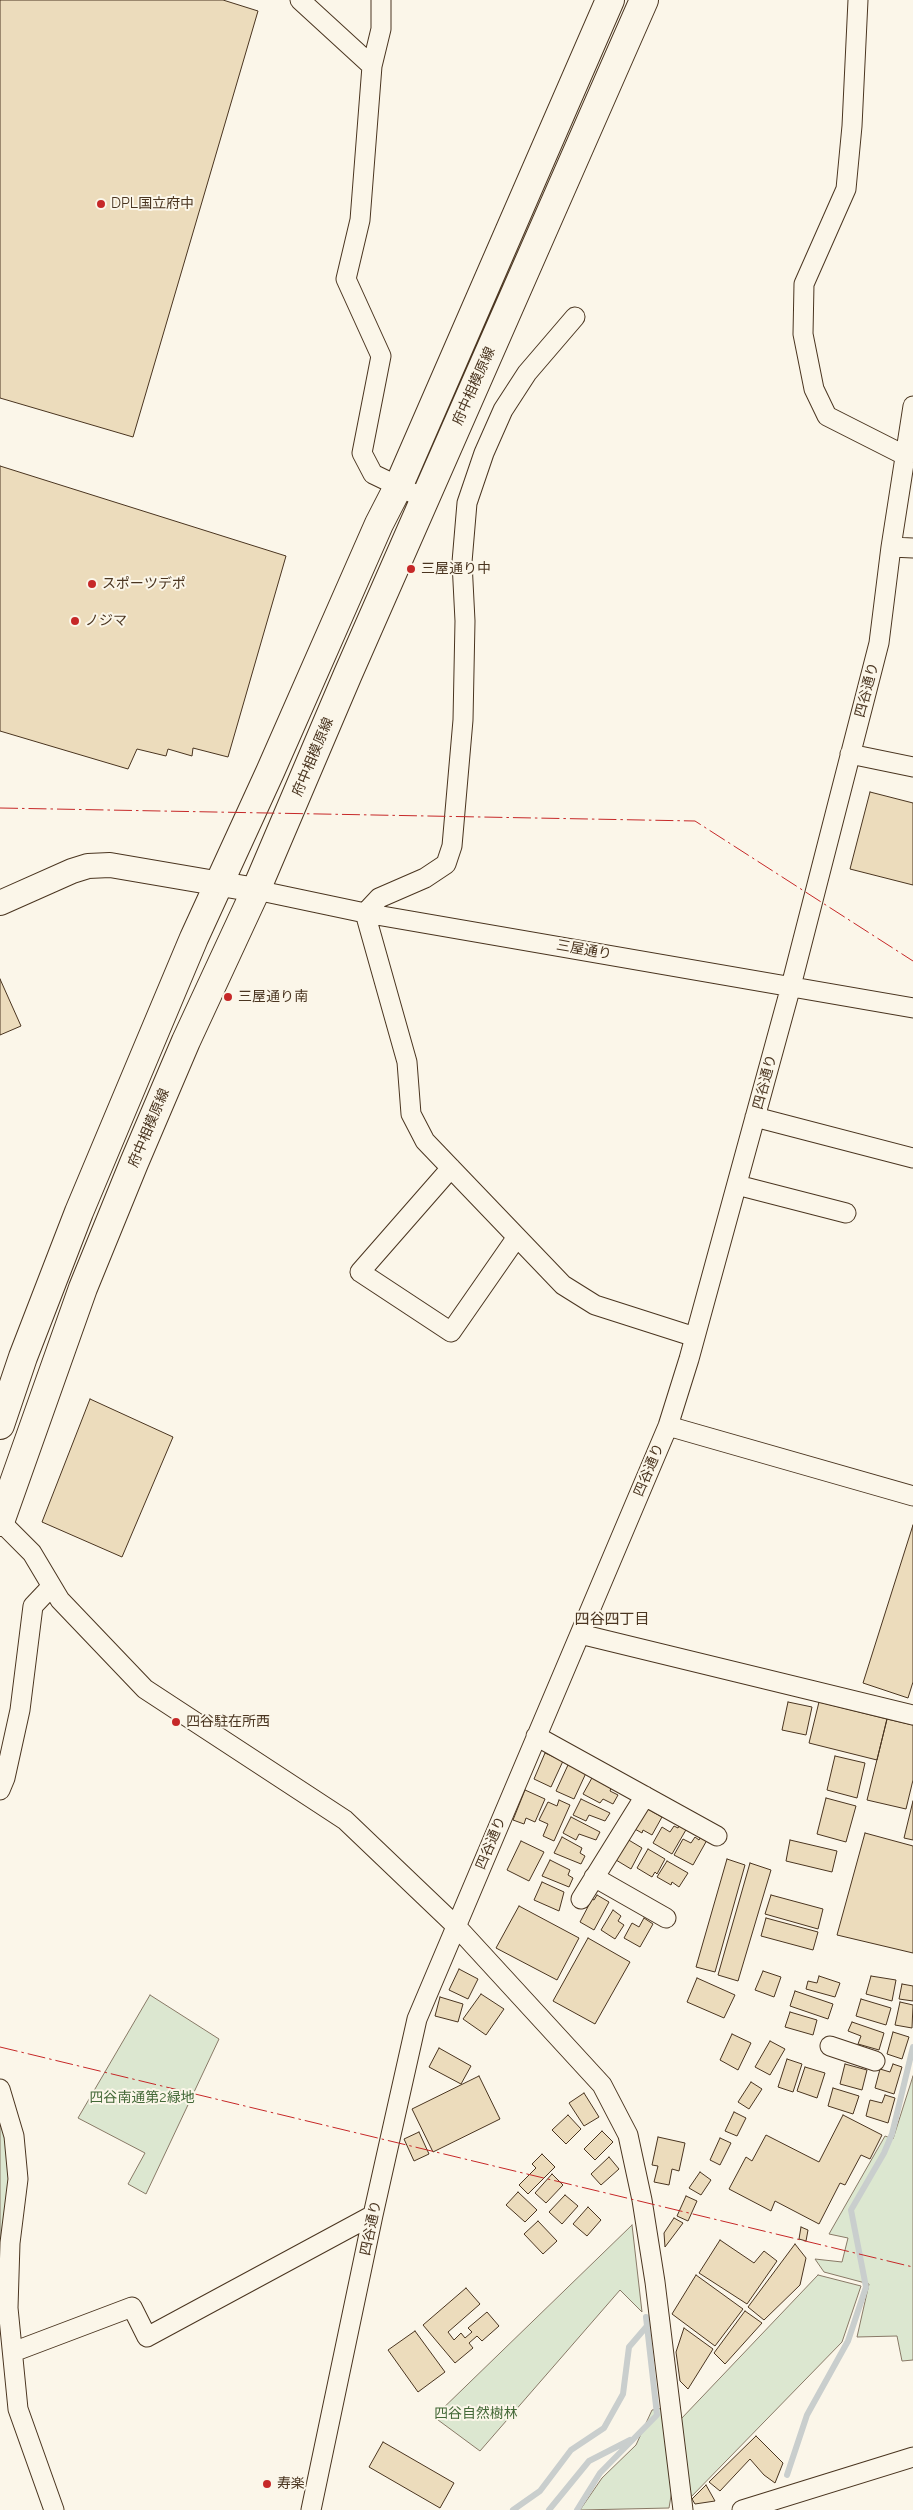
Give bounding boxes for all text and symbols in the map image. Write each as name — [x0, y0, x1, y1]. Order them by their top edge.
place label: DPL国立府中 — [111, 196, 194, 212]
marker: DPL国立府中 — [95, 198, 107, 210]
street label: 府中相模原線 — [449, 344, 499, 428]
place label: 三屋通り中 — [421, 561, 491, 577]
marker: 三屋通り中 — [405, 563, 417, 575]
place label: スポーツデポ — [102, 576, 186, 592]
marker: スポーツデポ — [86, 578, 98, 590]
place label: ノジマ — [85, 613, 127, 629]
marker: ノジマ — [69, 615, 81, 627]
street label: 四谷通り — [852, 661, 882, 719]
street label: 府中相模原線 — [289, 715, 337, 799]
street label: 三屋通り — [555, 937, 613, 963]
place label: 三屋通り南 — [238, 989, 308, 1005]
marker: 三屋通り南 — [222, 991, 234, 1003]
street label: 四谷通り — [750, 1053, 780, 1111]
street label: 府中相模原線 — [125, 1086, 173, 1170]
street label: 四谷通り — [630, 1441, 668, 1499]
district label: 四谷四丁目 — [575, 1610, 649, 1628]
place label: 四谷駐在所西 — [186, 1714, 270, 1730]
marker: 四谷駐在所西 — [170, 1716, 182, 1728]
street label: 四谷通り — [472, 1814, 510, 1872]
park label: 四谷南通第2緑地 — [89, 2090, 195, 2106]
street label: 四谷通り — [357, 2199, 385, 2257]
park label: 四谷自然樹林 — [434, 2406, 518, 2422]
place label: 寿楽 — [277, 2476, 305, 2492]
marker: 寿楽 — [261, 2478, 273, 2490]

